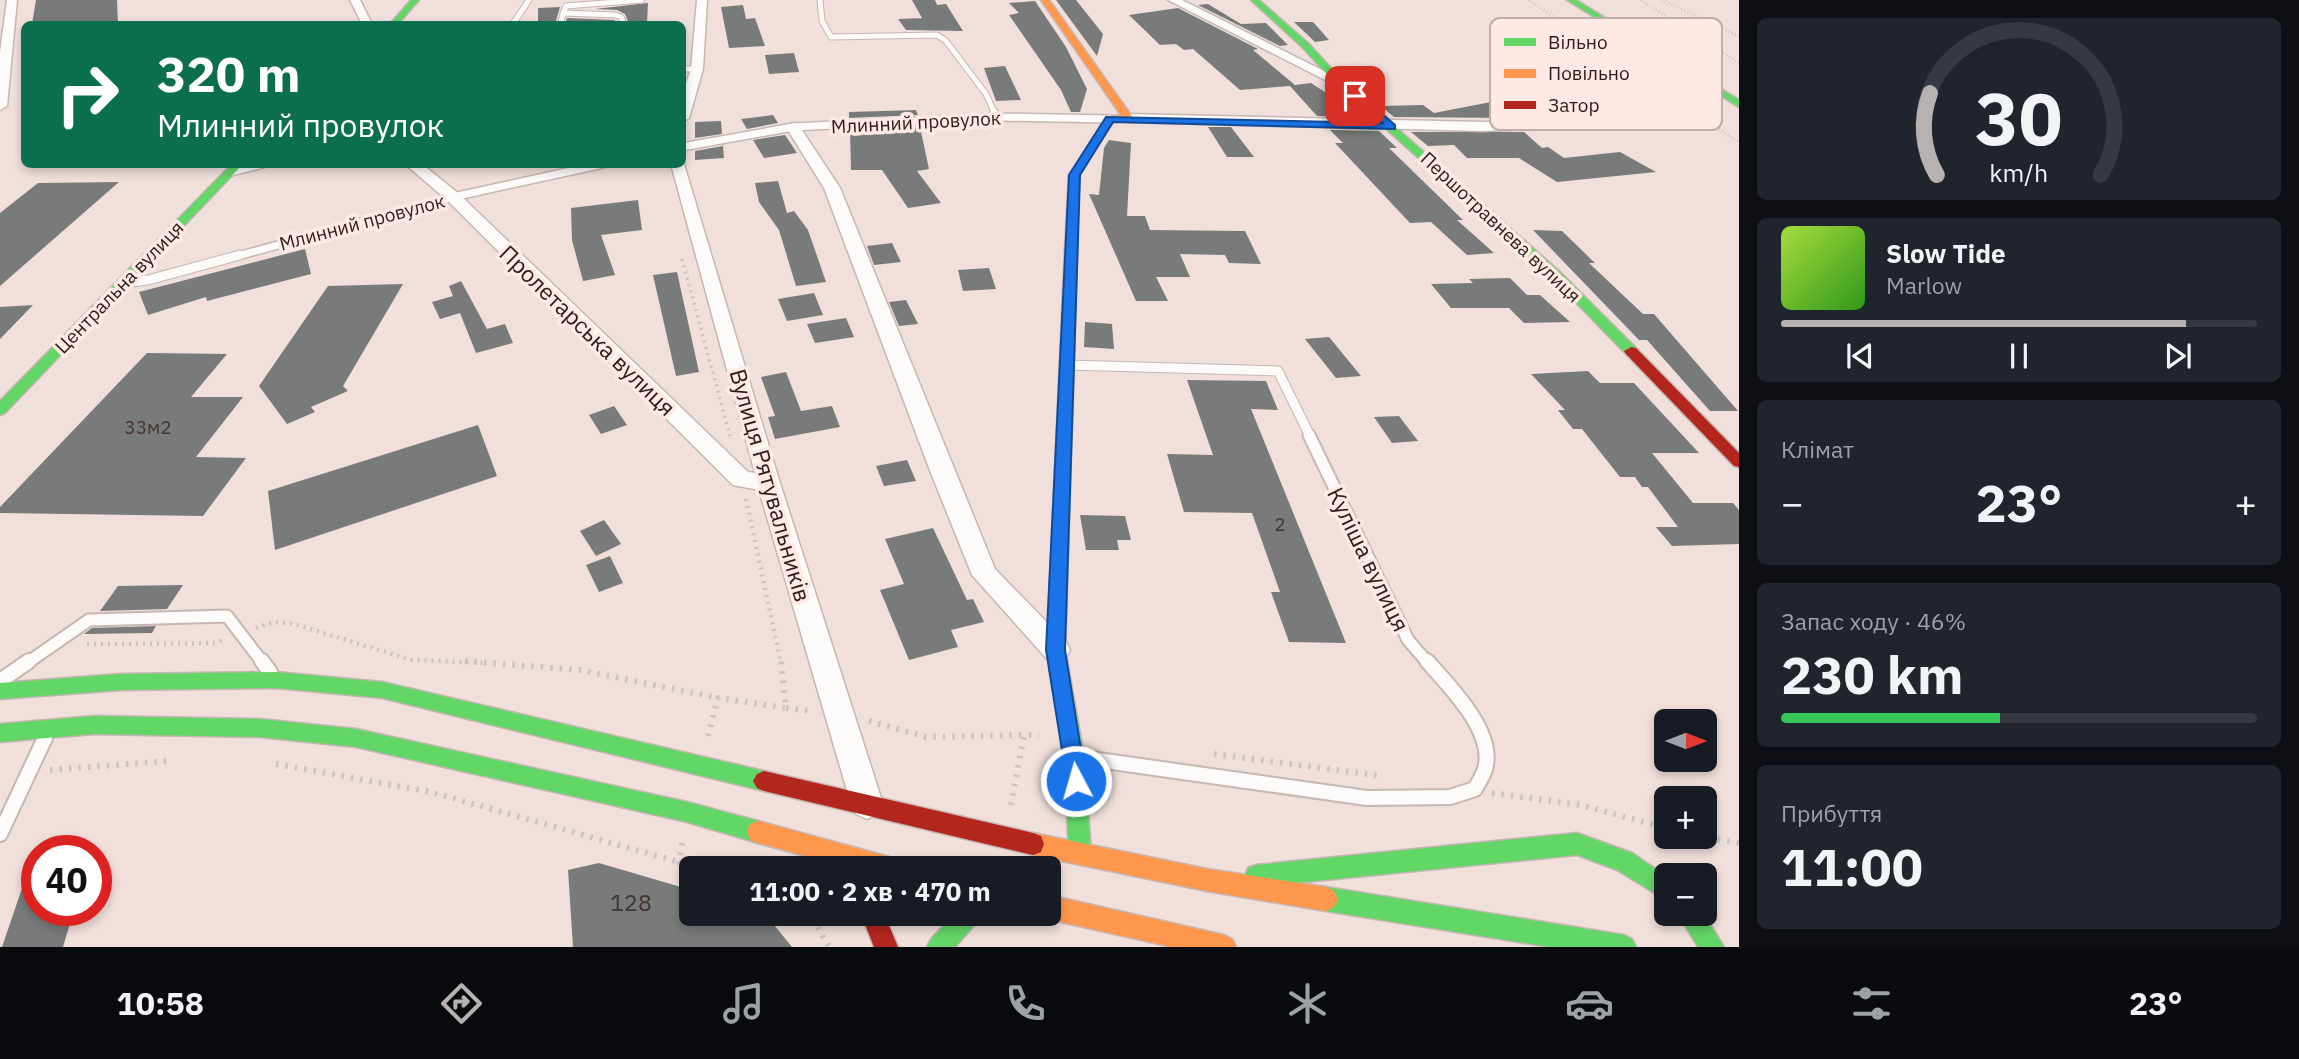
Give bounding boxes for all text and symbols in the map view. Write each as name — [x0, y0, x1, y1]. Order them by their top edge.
legend — [1490, 18, 1722, 130]
text: Вільно — [1548, 30, 1608, 54]
text: 320 m — [157, 42, 301, 105]
icon: right — [42, 49, 133, 140]
text: Повільно — [1548, 61, 1630, 85]
pin — [1325, 66, 1385, 126]
text: 30 — [1975, 70, 2063, 165]
icon: arrive — [1336, 77, 1374, 115]
text: Затор — [1548, 93, 1599, 117]
text: Млинний провулок — [157, 104, 444, 146]
street label: Млинний провулок — [830, 106, 1002, 138]
street label: Першотравнева вулиця — [1416, 146, 1586, 308]
text: km/h — [1990, 156, 2048, 189]
street label: Млинний провулок — [277, 188, 447, 256]
street label: Центральна вулиця — [50, 216, 188, 358]
text: Slow Tide — [1886, 236, 2006, 270]
street label: Пролетарська вулиця — [494, 238, 682, 422]
text: Marlow — [1886, 270, 1962, 300]
icon: previous — [1841, 337, 1879, 375]
icon: pause — [2000, 337, 2038, 375]
icon: next — [2159, 337, 2197, 375]
street label: Вулиця Рятувальників — [723, 365, 819, 605]
house number: 33м2 — [124, 415, 172, 439]
text: Клімат — [1781, 434, 1854, 464]
text: 23° — [1976, 469, 2062, 536]
text: − — [1781, 478, 1804, 527]
text: + — [2234, 478, 2257, 527]
street label: Куліша вулиця — [1321, 482, 1417, 636]
house number: 2 — [1274, 512, 1286, 536]
text: Запас ходу · 46% — [1781, 606, 1966, 636]
text: 230 km — [1781, 641, 1963, 708]
north arrow — [1654, 709, 1717, 772]
map controls — [1654, 709, 1717, 926]
position arrow — [1039, 744, 1113, 818]
button: + — [1654, 786, 1717, 849]
text: Прибуття — [1781, 798, 1882, 828]
text: 11:00 — [1781, 833, 1923, 900]
speed limit sign: 40 — [21, 835, 112, 926]
button: − — [1654, 863, 1717, 926]
text: 11:00 · 2 хв · 470 m — [749, 874, 991, 908]
house number: 128 — [610, 887, 652, 917]
icon: directions — [437, 979, 486, 1028]
icon: music — [719, 979, 768, 1028]
icon: phone — [1001, 979, 1050, 1028]
icon: climate — [1283, 979, 1332, 1028]
icon: car — [1565, 979, 1614, 1028]
icon: filters — [1847, 979, 1896, 1028]
text: 10:58 — [117, 982, 204, 1024]
text: 23° — [2129, 982, 2182, 1024]

